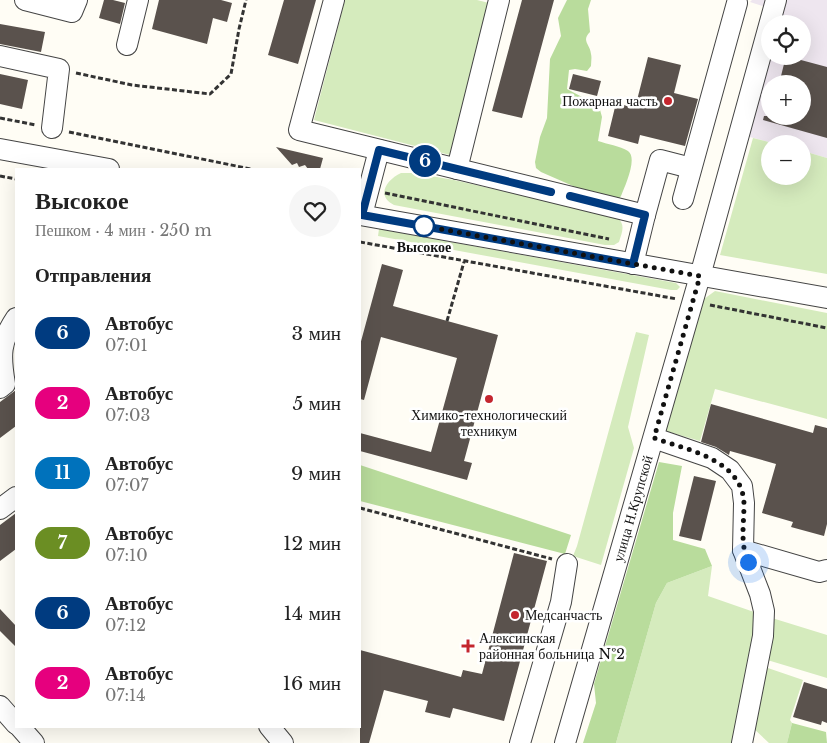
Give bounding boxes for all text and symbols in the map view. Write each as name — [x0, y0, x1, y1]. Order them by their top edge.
map controls — [761, 15, 811, 185]
button: locate — [761, 15, 811, 65]
button: + — [761, 75, 811, 125]
place label: Пожарная часть — [562, 92, 658, 110]
marker: Пожарная часть — [662, 95, 674, 107]
button: − — [761, 135, 811, 185]
line badge: 6 — [409, 145, 441, 177]
text: 6 — [419, 150, 431, 172]
button: heart — [289, 185, 341, 237]
text: Высокое — [35, 186, 129, 215]
marker: Высокое — [413, 215, 435, 237]
text: Пешком · 4 мин · 250 m — [35, 220, 212, 240]
place label: Высокое — [397, 238, 451, 256]
text: Отправления — [35, 264, 151, 287]
text: Автобус — [105, 312, 173, 335]
text: 6 — [56, 322, 69, 344]
text: 3 мин — [291, 322, 341, 345]
text: 07:01 — [105, 335, 148, 355]
text: Автобус — [105, 382, 173, 405]
text: 2 — [57, 392, 68, 414]
text: 5 мин — [292, 392, 341, 415]
marker: Химико-технологический техникум — [483, 393, 495, 405]
text: 07:03 — [105, 405, 150, 425]
place label: Химико-технологический техникум — [411, 406, 567, 440]
text: Автобус — [105, 452, 173, 475]
street label: улица Н.Крупской — [609, 453, 657, 564]
text: 11 — [55, 462, 70, 484]
text: 9 мин — [291, 462, 341, 485]
text: 07:07 — [105, 475, 148, 495]
text: Автобус — [105, 522, 173, 545]
text: 7 — [58, 532, 67, 554]
text: 12 мин — [283, 532, 341, 555]
text: 07:10 — [105, 545, 148, 565]
your location — [736, 550, 761, 575]
text: Автобус — [105, 592, 173, 615]
text: 6 — [56, 602, 69, 624]
text: 14 мин — [284, 602, 341, 625]
place label: Медсанчасть — [525, 606, 602, 624]
marker: Медсанчасть — [509, 609, 521, 621]
text: 07:12 — [105, 615, 146, 635]
place label: Алексинская районная больница №2 — [479, 629, 625, 663]
marker: Алексинская районная больница №2 — [461, 639, 475, 653]
text: Автобус — [105, 662, 173, 685]
text: 2 — [57, 672, 68, 694]
text: 16 мин — [282, 672, 341, 695]
text: 07:14 — [105, 685, 146, 705]

